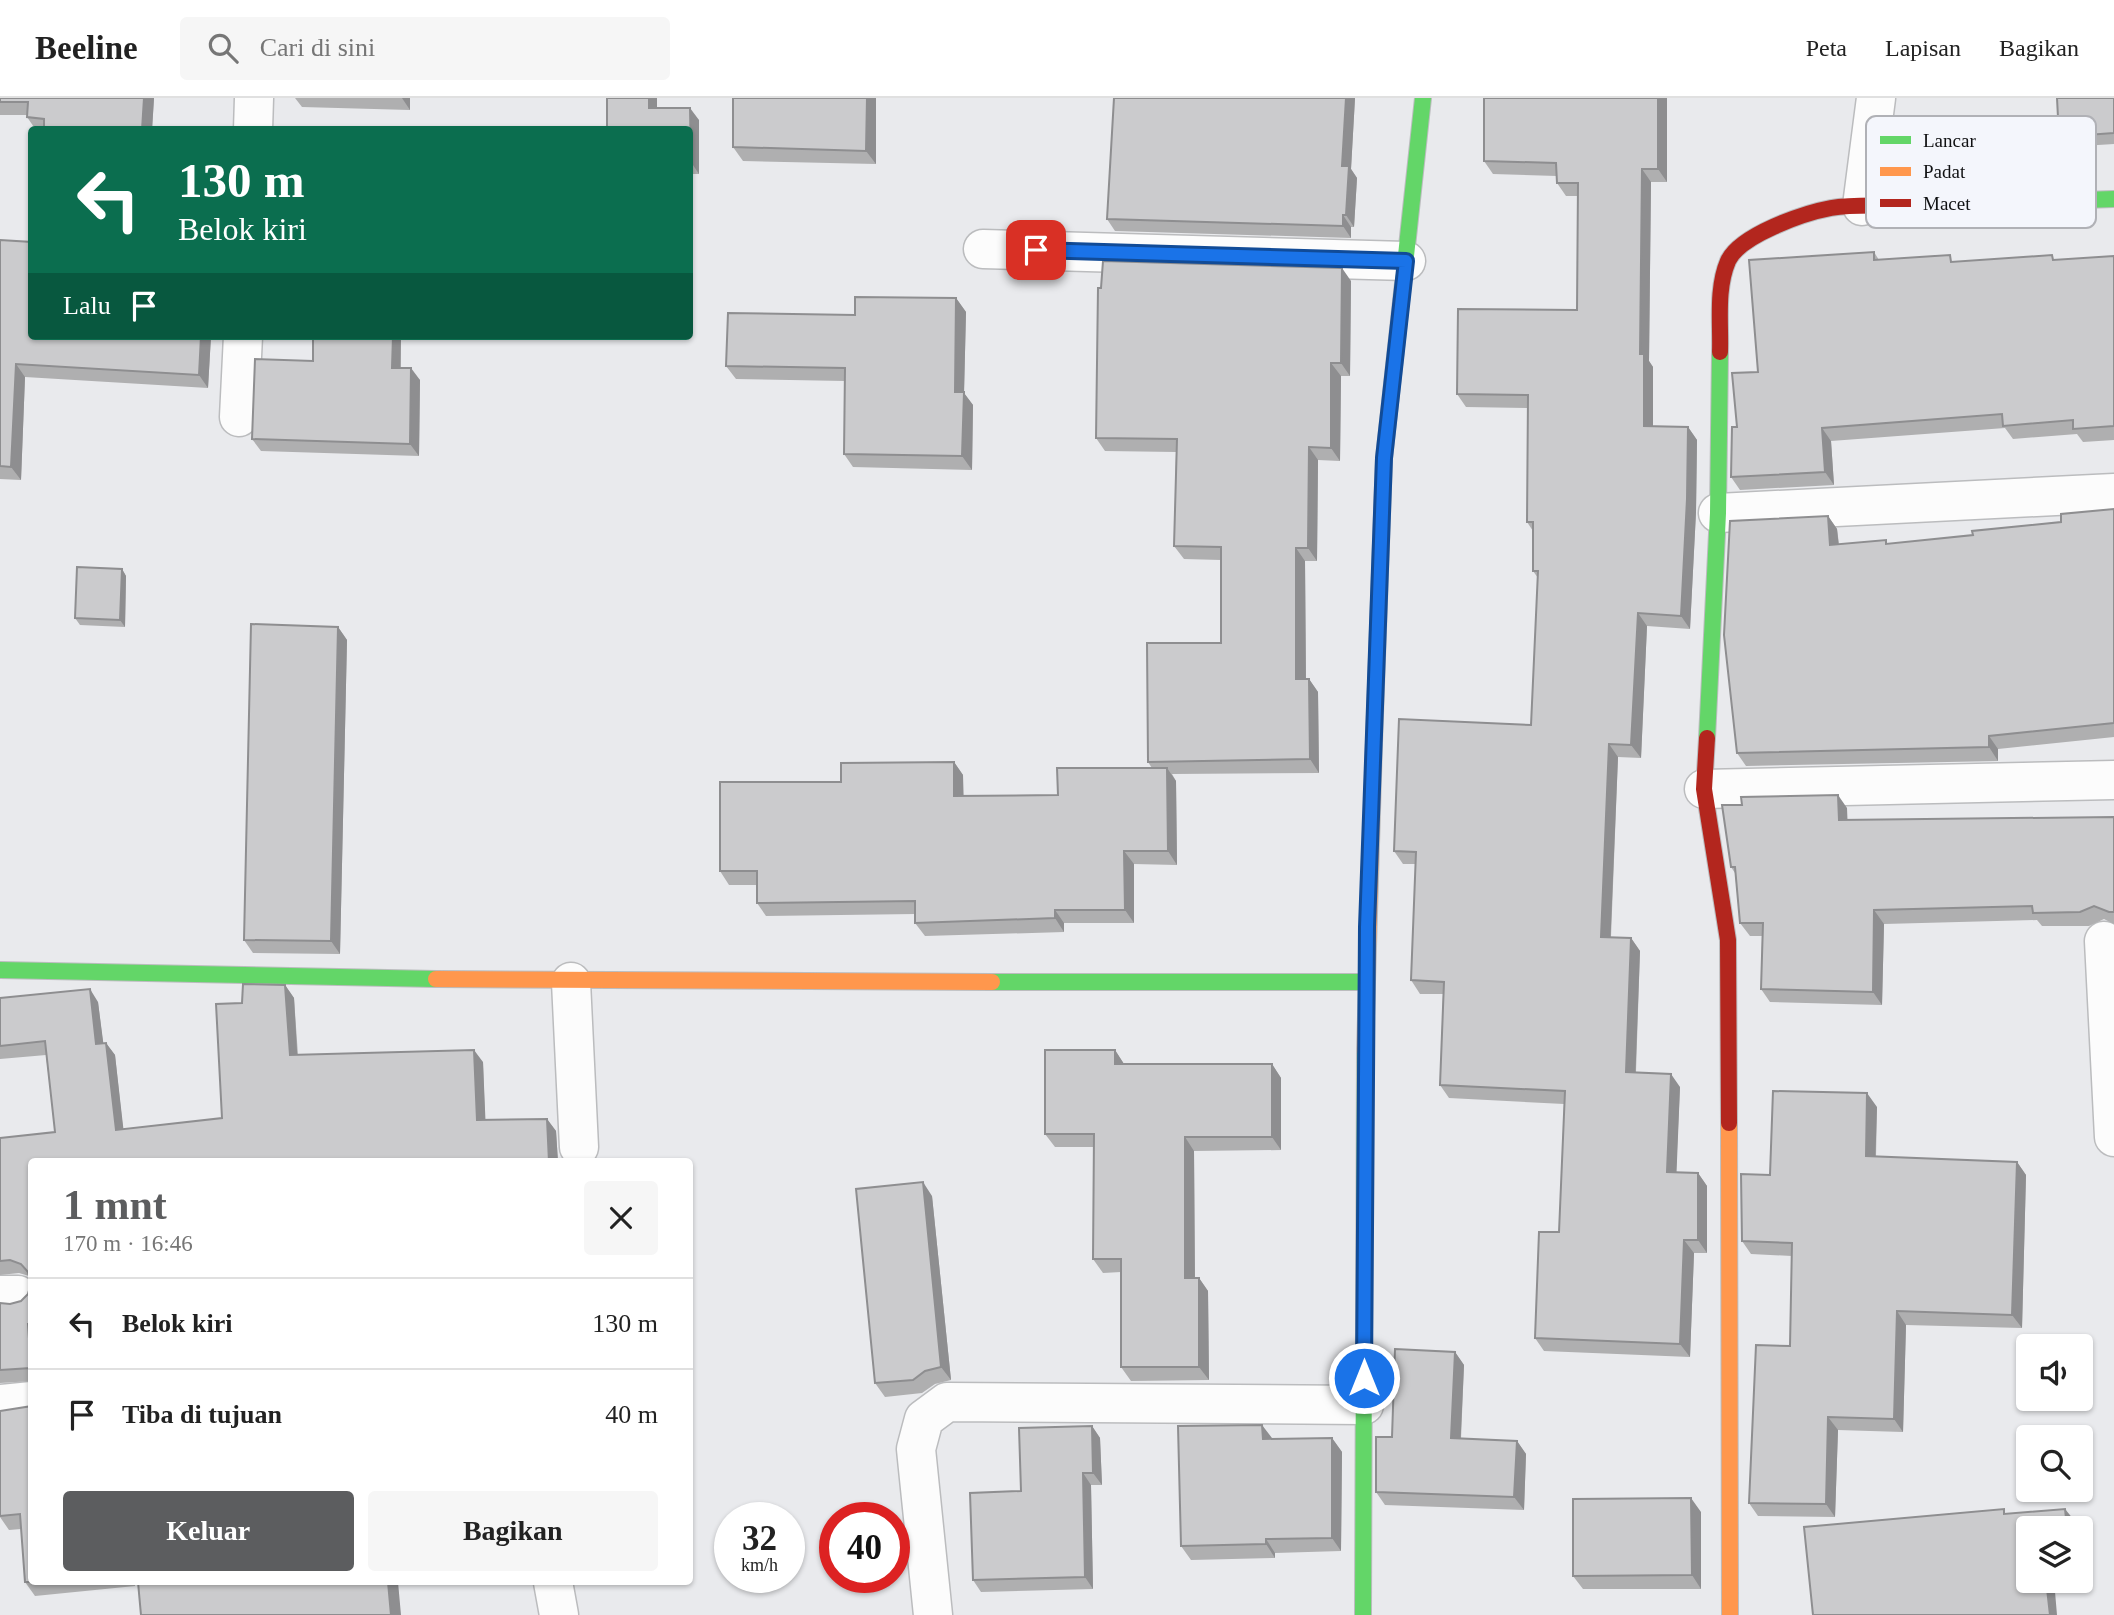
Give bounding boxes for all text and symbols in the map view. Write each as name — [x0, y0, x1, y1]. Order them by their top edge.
search box — [180, 17, 670, 80]
icon: search — [204, 29, 242, 67]
text: Beeline — [35, 30, 138, 66]
text: Cari di sini — [260, 33, 375, 62]
text: Peta — [1806, 35, 1847, 61]
text: Lapisan — [1885, 35, 1961, 61]
text: Bagikan — [1999, 35, 2079, 61]
legend — [1866, 116, 2096, 228]
text: Lancar — [1923, 130, 1976, 151]
text: 130 m — [178, 153, 305, 208]
icon: left — [63, 154, 154, 245]
text: Padat — [1923, 161, 1966, 182]
text: Macet — [1923, 193, 1971, 214]
text: Belok kiri — [178, 211, 307, 247]
pin — [1006, 220, 1066, 280]
icon: arrive — [1017, 231, 1055, 269]
icon: arrive — [125, 287, 163, 325]
text: Lalu — [63, 291, 111, 320]
button: close — [584, 1181, 658, 1255]
text: 1 mnt — [63, 1182, 167, 1228]
text: 170 m · 16:46 — [63, 1231, 193, 1256]
icon: left — [63, 1305, 101, 1343]
text: Belok kiri — [122, 1309, 233, 1338]
text: 130 m — [592, 1309, 658, 1338]
map controls — [2016, 1334, 2093, 1593]
button: sound — [2016, 1334, 2093, 1411]
position arrow — [1327, 1341, 1401, 1415]
icon: arrive — [63, 1396, 101, 1434]
text: Tiba di tujuan — [122, 1400, 282, 1429]
text: 40 m — [605, 1400, 658, 1429]
button: search — [2016, 1425, 2093, 1502]
button: Keluar — [63, 1491, 354, 1571]
button: Bagikan — [368, 1491, 658, 1571]
speed limit sign: 40 — [819, 1502, 910, 1593]
button: layers — [2016, 1516, 2093, 1593]
text: 32 — [742, 1519, 777, 1558]
text: km/h — [741, 1555, 778, 1575]

